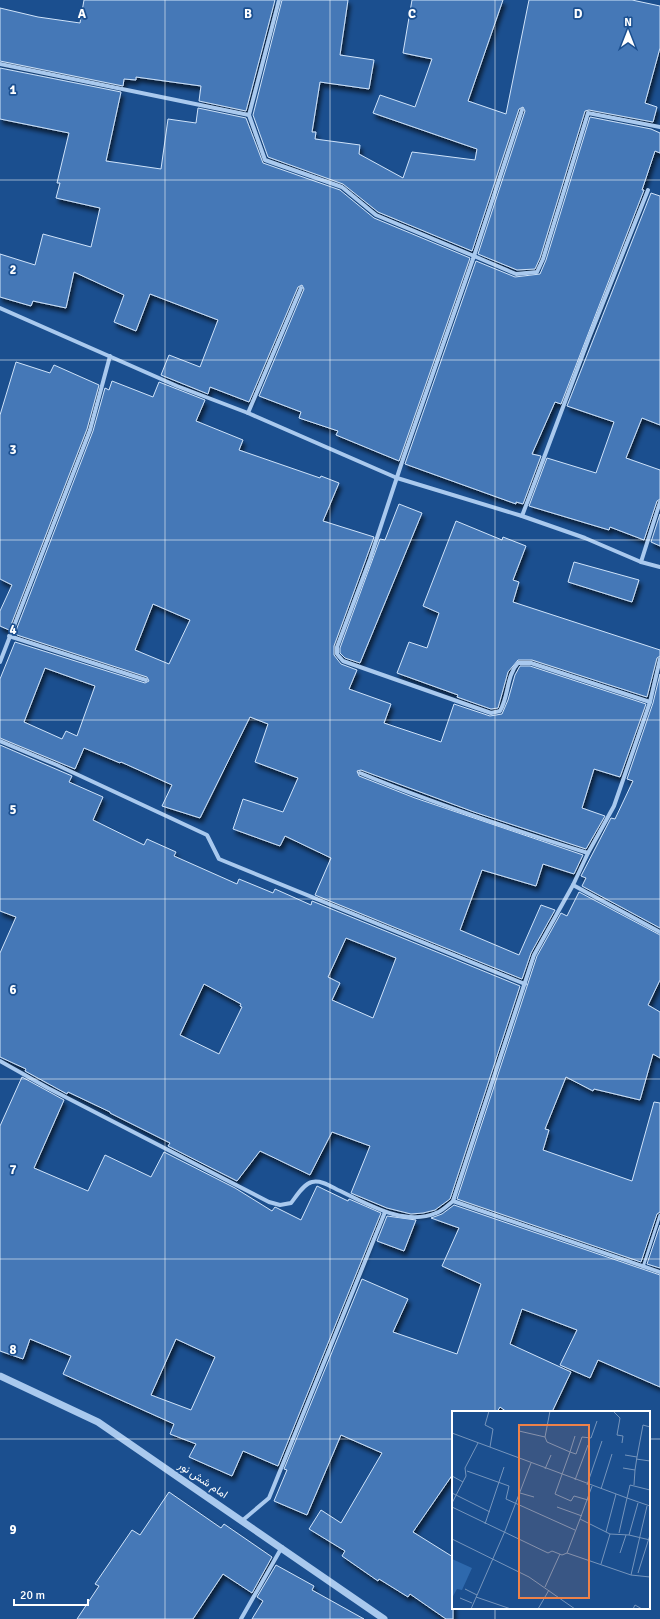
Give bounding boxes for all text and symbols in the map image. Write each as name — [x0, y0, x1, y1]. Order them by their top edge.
text: A — [78, 6, 87, 22]
text: B — [244, 6, 252, 22]
text: C — [408, 6, 416, 22]
text: D — [574, 6, 583, 22]
north arrow — [608, 12, 648, 52]
text: N — [624, 16, 632, 29]
text: 1 — [9, 82, 17, 98]
text: 2 — [9, 262, 17, 278]
text: 3 — [9, 442, 17, 458]
text: 4 — [9, 622, 17, 638]
text: 5 — [9, 802, 17, 818]
text: 6 — [9, 982, 17, 998]
text: 7 — [9, 1162, 17, 1178]
text: 8 — [9, 1342, 17, 1358]
inset map — [452, 1411, 650, 1609]
street label: امام شش نور — [174, 1458, 230, 1502]
text: 9 — [9, 1522, 17, 1538]
scale bar — [14, 1581, 88, 1607]
text: 20 m — [20, 1588, 45, 1603]

